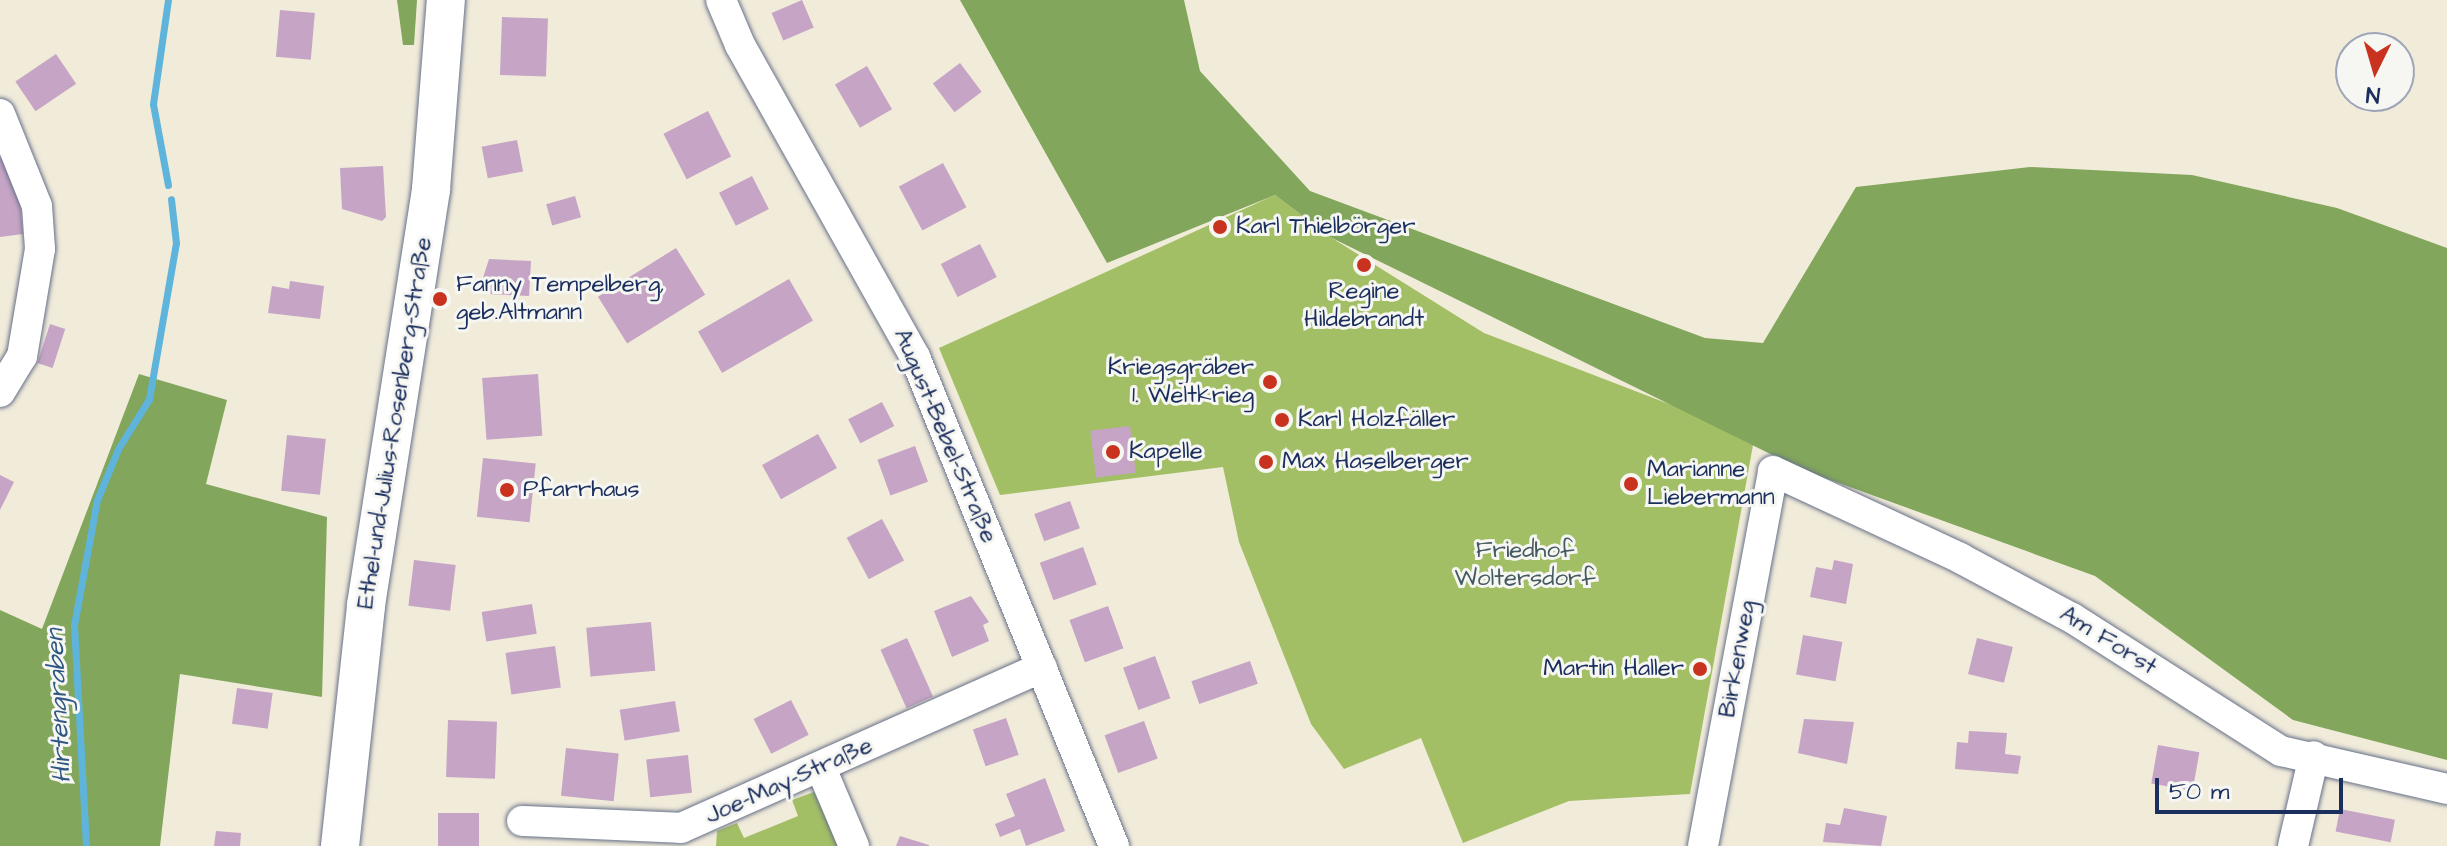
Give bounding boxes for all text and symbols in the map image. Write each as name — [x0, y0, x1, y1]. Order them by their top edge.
north arrow — [2335, 32, 2415, 112]
text: N — [2365, 78, 2381, 110]
place label: Karl Thielbörger — [1236, 213, 1415, 241]
marker: Karl Thielbörger — [1211, 218, 1229, 236]
street label: Ethel-und-Julius-Rosenberg-Straße — [351, 235, 439, 611]
marker: Regine Hildebrandt — [1355, 256, 1373, 274]
place label: Fanny Tempelberg, geb.Altmann — [456, 271, 665, 327]
place label: Regine Hildebrandt — [1304, 278, 1424, 334]
marker: Fanny Tempelberg, geb.Altmann — [431, 290, 449, 308]
street label: August-Bebel-Straße — [887, 325, 1003, 547]
place label: Kriegsgräber 1. Weltkrieg — [1108, 354, 1254, 410]
marker: Kriegsgräber 1. Weltkrieg — [1261, 373, 1279, 391]
place label: Karl Holzfäller — [1298, 406, 1455, 434]
marker: Karl Holzfäller — [1273, 411, 1291, 429]
place label: Kapelle — [1129, 438, 1203, 466]
marker: Kapelle — [1104, 443, 1122, 461]
place label: Max Haselberger — [1282, 448, 1469, 476]
marker: Max Haselberger — [1257, 453, 1275, 471]
place label: Marianne Liebermann — [1647, 456, 1775, 512]
marker: Marianne Liebermann — [1622, 475, 1640, 493]
place label: Pfarrhaus — [523, 476, 640, 504]
marker: Pfarrhaus — [498, 481, 516, 499]
park label: Friedhof Woltersdorf — [1454, 537, 1596, 593]
street label: Birkenweg — [1714, 598, 1762, 720]
street label: Am Forst — [2054, 600, 2162, 682]
water label: Hirtengraben — [39, 628, 79, 784]
place label: Martin Haller — [1543, 655, 1684, 683]
marker: Martin Haller — [1691, 660, 1709, 678]
street label: Joe-May-Straße — [701, 731, 877, 831]
scale bar — [2159, 762, 2347, 812]
text: 50 m — [2169, 775, 2229, 809]

